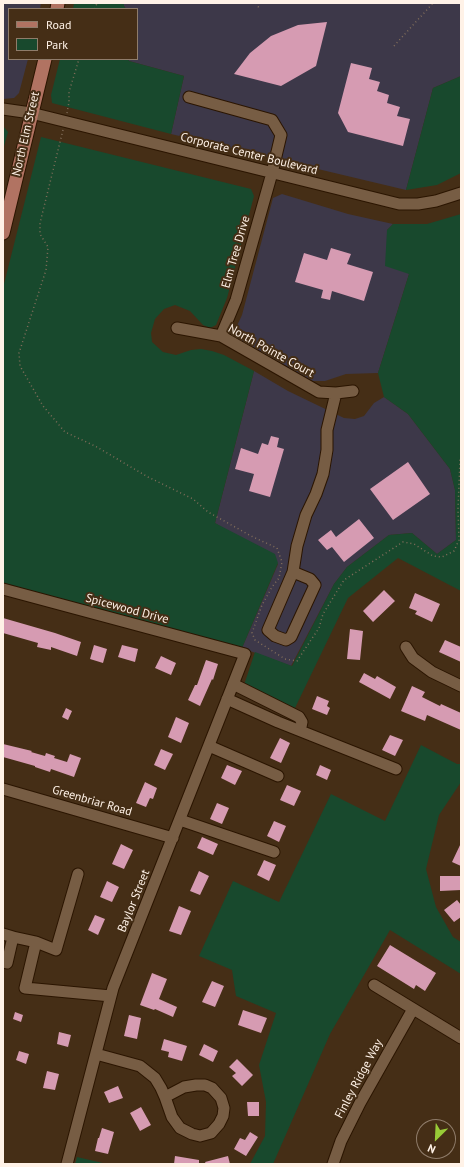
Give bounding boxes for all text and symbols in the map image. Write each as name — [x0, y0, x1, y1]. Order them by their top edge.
legend — [8, 8, 138, 60]
text: Road — [46, 17, 71, 32]
text: Park — [46, 37, 68, 52]
street label: North Elm Street — [9, 90, 43, 178]
street label: Corporate Center Boulevard — [179, 130, 319, 178]
street label: Elm Tree Drive — [219, 214, 253, 290]
street label: North Pointe Court — [225, 321, 317, 381]
street label: Spicewood Drive — [84, 591, 170, 627]
street label: Greenbriar Road — [50, 783, 134, 819]
street label: Baylor Street — [115, 868, 153, 934]
street label: Finley Ridge Way — [332, 1037, 386, 1121]
north arrow — [416, 1119, 456, 1159]
text: N — [425, 1141, 438, 1157]

